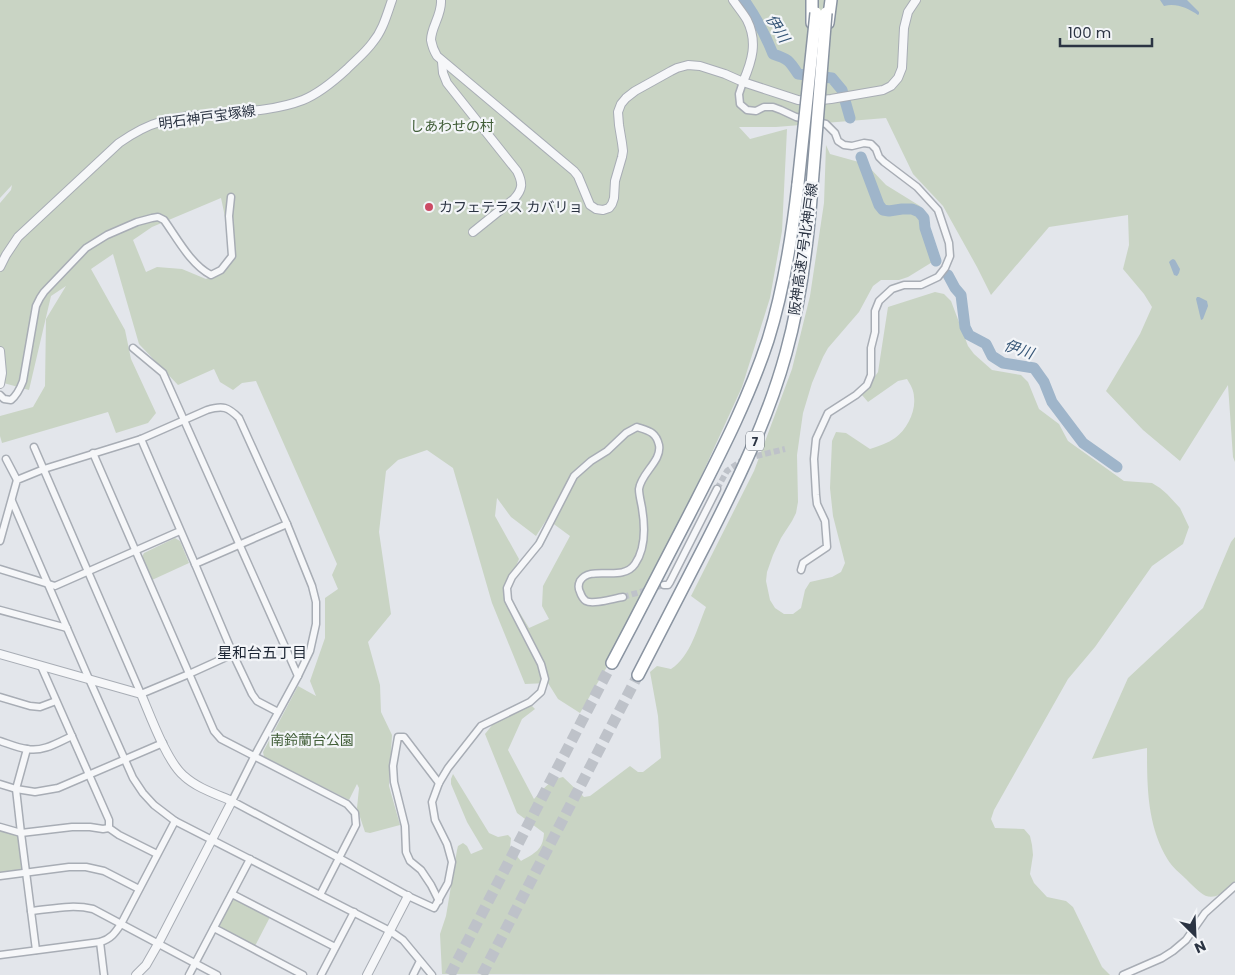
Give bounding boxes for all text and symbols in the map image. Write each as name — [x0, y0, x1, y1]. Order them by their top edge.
water label: 伊川 — [761, 10, 796, 48]
scale bar — [1060, 15, 1152, 47]
text: 100 m — [1068, 22, 1111, 43]
street label: 明石神戸宝塚線 — [157, 100, 257, 134]
park label: しあわせの村 — [410, 116, 494, 136]
street label: 阪神高速7号北神戸線 — [784, 181, 822, 317]
place label: カフェテラス カバリョ — [439, 197, 582, 217]
marker: カフェテラス カバリョ — [423, 201, 435, 213]
water label: 伊川 — [1001, 334, 1038, 364]
road number: 7 — [746, 432, 764, 451]
district label: 星和台五丁目 — [217, 642, 307, 663]
park label: 南鈴蘭台公園 — [270, 730, 354, 750]
north arrow — [1170, 910, 1220, 960]
text: N — [1191, 936, 1209, 958]

